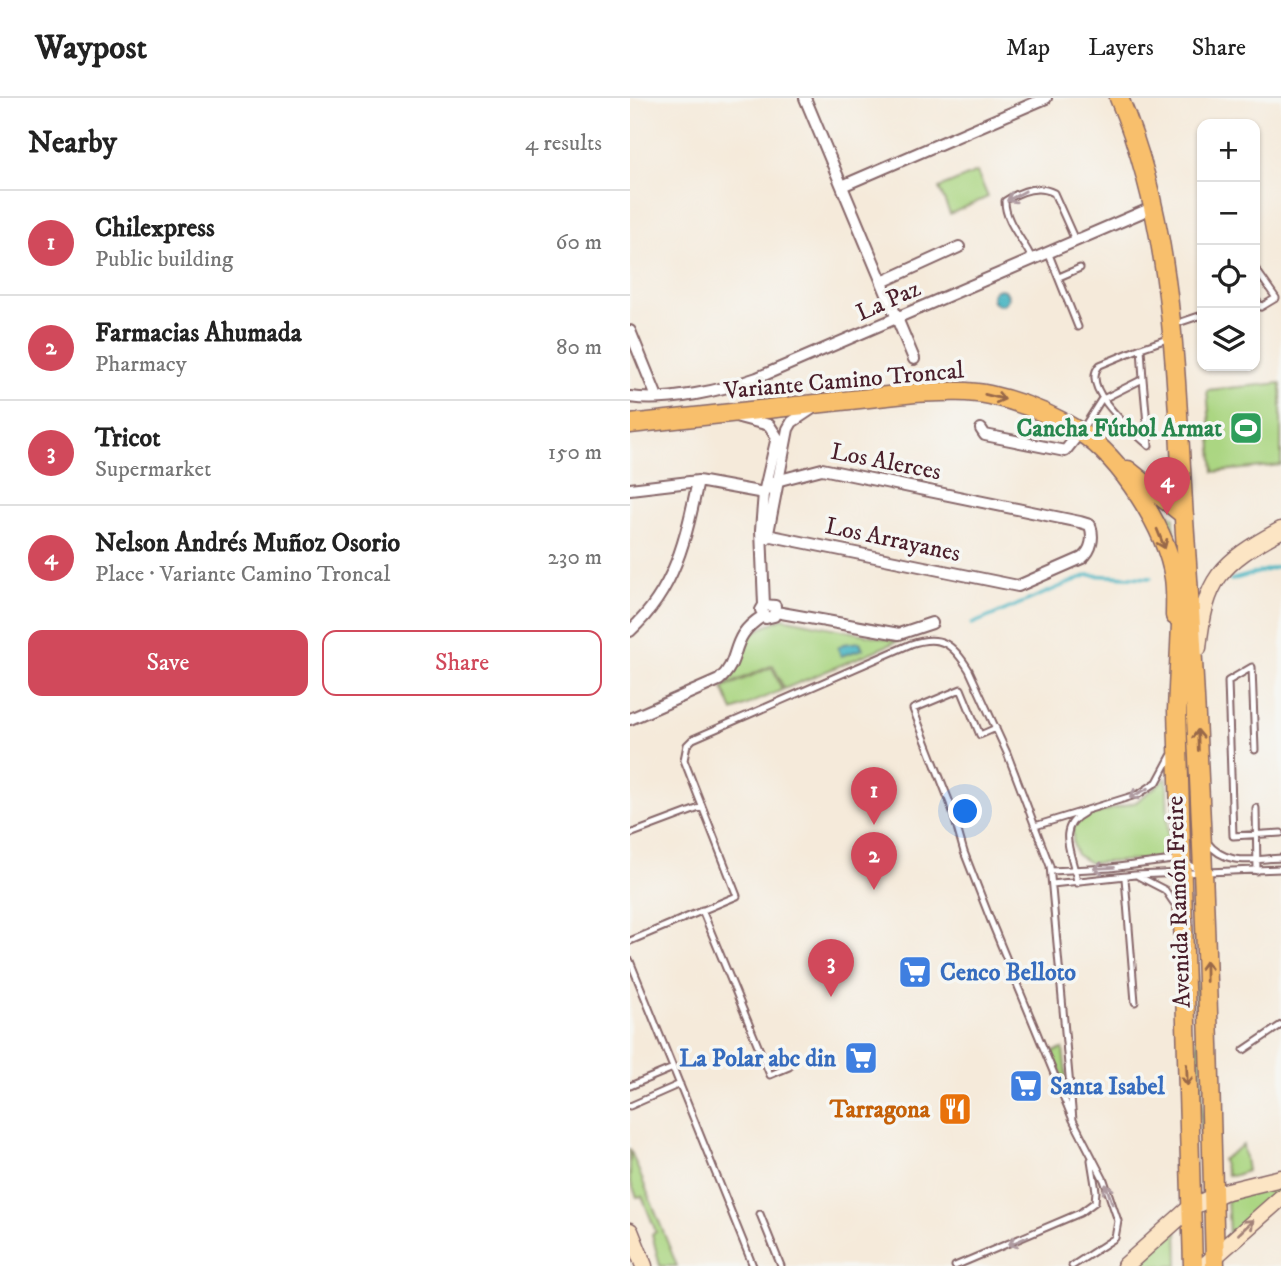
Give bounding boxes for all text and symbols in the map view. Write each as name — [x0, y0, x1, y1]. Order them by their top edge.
text: Waypost — [35, 28, 147, 69]
text: Map — [1006, 33, 1050, 63]
text: Layers — [1088, 33, 1154, 63]
text: Share — [1192, 33, 1246, 63]
map controls — [1197, 119, 1260, 371]
button: + — [1197, 119, 1260, 182]
text: Nearby — [28, 125, 117, 162]
text: 4 results — [525, 129, 602, 158]
button: − — [1197, 182, 1260, 245]
one-way arrow — [1006, 190, 1027, 203]
text: Chilexpress — [95, 212, 215, 245]
text: 1 — [47, 228, 55, 257]
text: 60 m — [555, 228, 602, 257]
text: Public building — [95, 245, 233, 274]
button: locate — [1197, 245, 1260, 308]
street label: La Paz — [852, 273, 926, 328]
button: layers — [1197, 308, 1260, 371]
text: Farmacias Ahumada — [95, 317, 302, 350]
text: 2 — [45, 333, 57, 362]
text: 80 m — [556, 333, 602, 362]
text: Pharmacy — [95, 350, 187, 379]
street label: Variante Camino Troncal — [722, 356, 966, 407]
one-way arrow — [983, 391, 1006, 404]
sports icon: Cancha Fútbol Armat — [1227, 409, 1265, 447]
place label: Cancha Fútbol Armat — [1016, 414, 1222, 444]
text: Tricot — [95, 422, 161, 455]
street label: Los Alerces — [828, 437, 943, 487]
text: 3 — [47, 438, 55, 467]
text: 150 m — [548, 438, 602, 467]
text: Supermarket — [95, 455, 211, 484]
pin: 4 — [1144, 457, 1190, 515]
street label: Los Arrayanes — [823, 511, 963, 569]
text: Nelson Andrés Muñoz Osorio — [95, 527, 400, 560]
one-way arrow — [1156, 528, 1169, 550]
text: 4 — [44, 543, 58, 572]
text: 230 m — [548, 543, 602, 572]
text: Place · Variante Camino Troncal — [95, 560, 390, 589]
button: Save — [28, 630, 308, 696]
button: Share — [322, 630, 602, 696]
one-way arrow — [1191, 728, 1205, 751]
pin: 1 — [851, 767, 897, 825]
one-way arrow — [1129, 786, 1150, 800]
your location — [948, 794, 982, 828]
street label: Avenida Ramón Freire — [1160, 795, 1198, 1009]
pin: 2 — [851, 832, 897, 890]
one-way arrow — [1093, 862, 1116, 875]
pin: 3 — [808, 939, 854, 997]
supermarket icon: Cenco Belloto — [896, 953, 934, 991]
place label: Cenco Belloto — [940, 958, 1076, 988]
one-way arrow — [1199, 960, 1212, 983]
supermarket icon: La Polar abc din — [842, 1039, 880, 1077]
place label: La Polar abc din — [679, 1044, 836, 1074]
one-way arrow — [1181, 1063, 1194, 1086]
supermarket icon: Santa Isabel — [1007, 1067, 1045, 1105]
place label: Santa Isabel — [1050, 1072, 1165, 1102]
restaurant icon: Tarragona — [936, 1090, 974, 1128]
place label: Tarragona — [829, 1095, 931, 1125]
one-way arrow — [1102, 1183, 1114, 1205]
one-way arrow — [1238, 1218, 1255, 1235]
one-way arrow — [1008, 1235, 1029, 1248]

